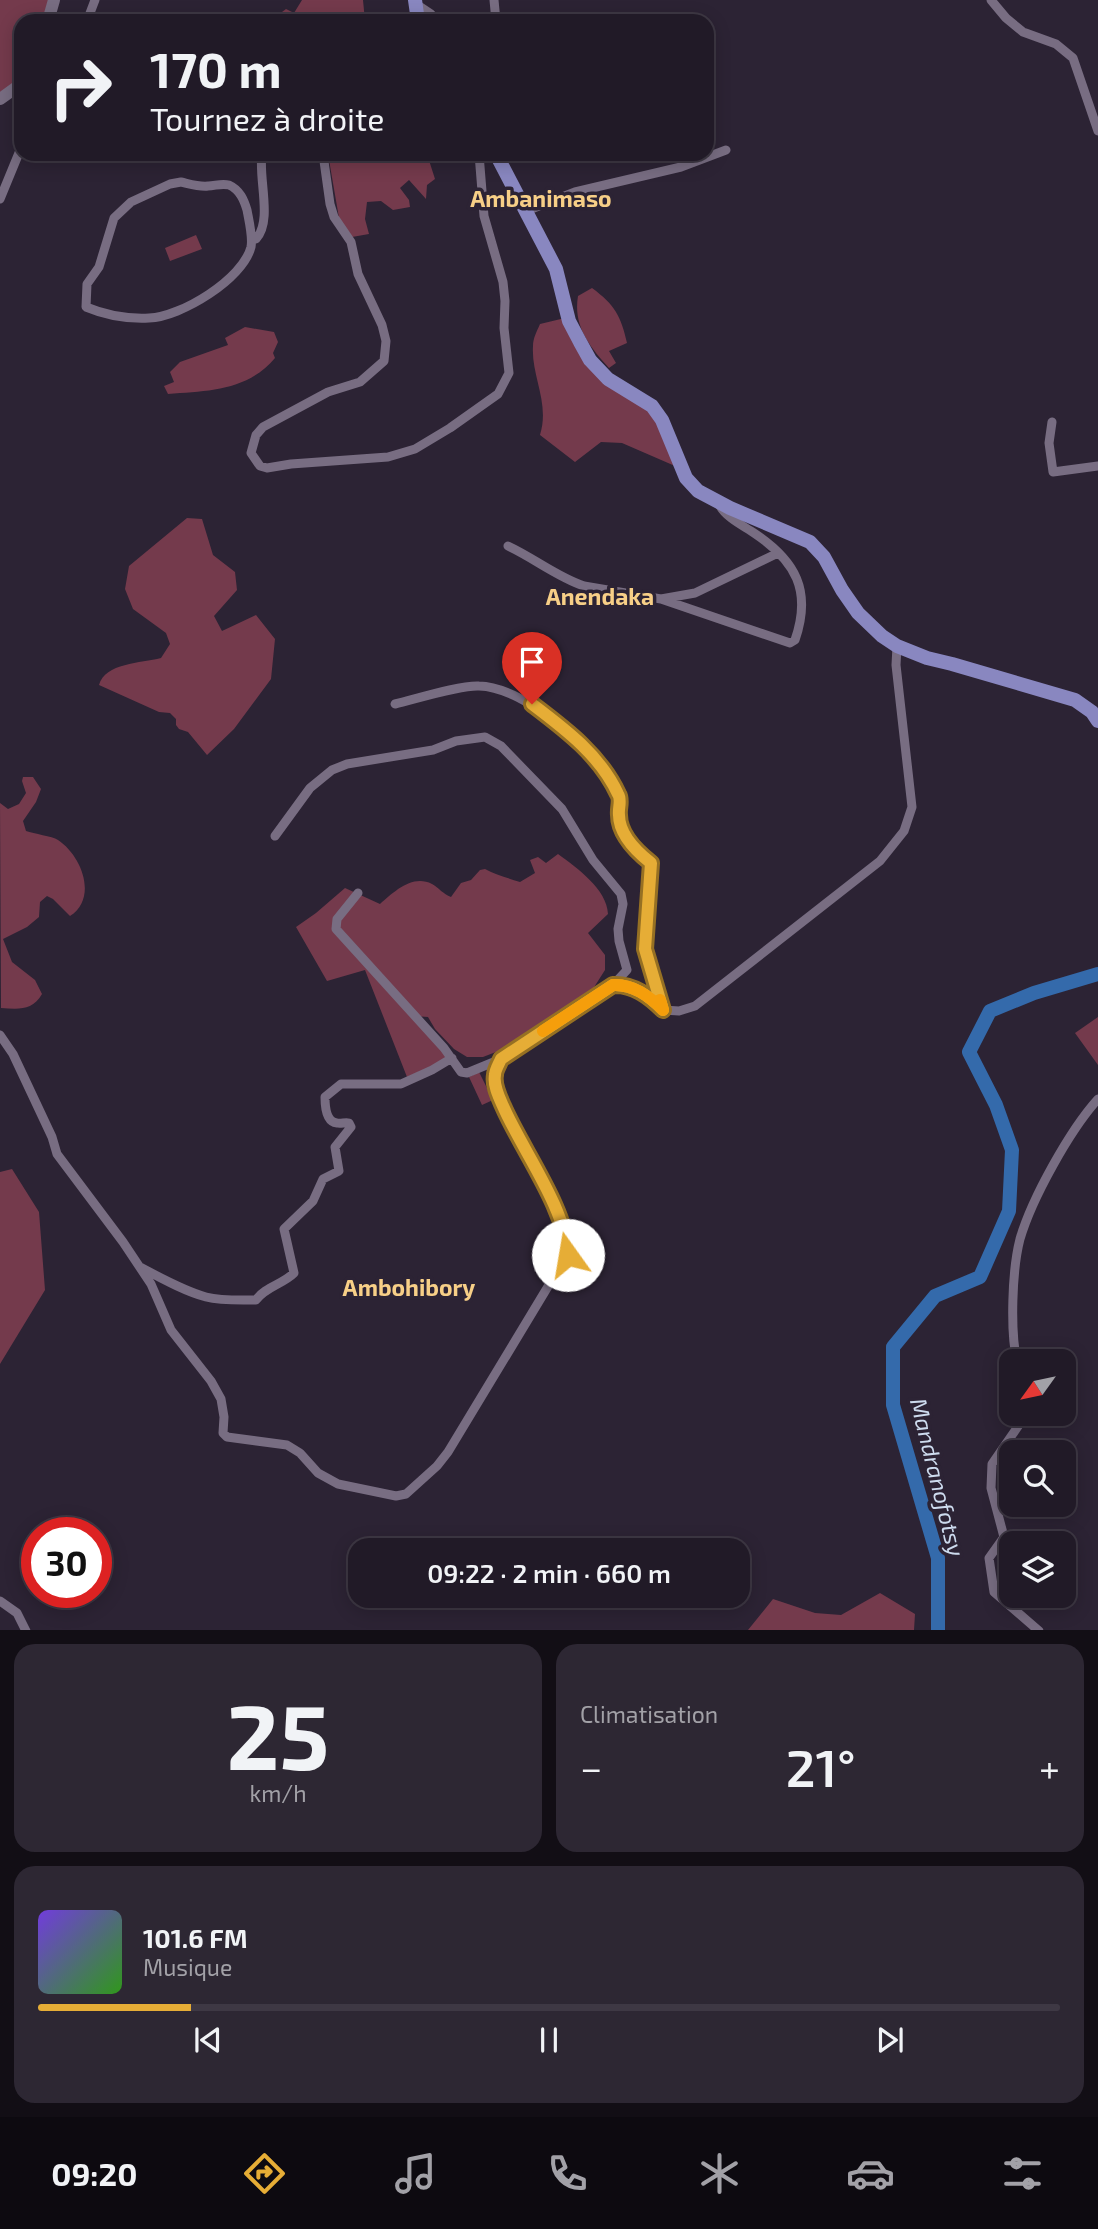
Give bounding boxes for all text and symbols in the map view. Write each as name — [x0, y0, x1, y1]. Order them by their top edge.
text: 170 m — [150, 39, 282, 98]
icon: right — [35, 42, 126, 133]
text: Tournez à droite — [150, 99, 384, 137]
district label: Ambanimaso — [470, 184, 612, 212]
district label: Anendaka — [546, 582, 654, 610]
pin — [502, 632, 562, 704]
icon: arrive — [513, 643, 551, 681]
position arrow — [531, 1218, 605, 1292]
district label: Ambohibory — [343, 1273, 475, 1301]
north arrow — [999, 1349, 1076, 1426]
map controls — [999, 1349, 1076, 1608]
water label: Mandranofotsy — [905, 1395, 971, 1560]
button: search — [999, 1440, 1076, 1517]
speed limit sign: 30 — [21, 1517, 112, 1608]
button: layers — [999, 1531, 1076, 1608]
text: 09:22 · 2 min · 660 m — [427, 1557, 671, 1588]
text: 25 — [226, 1679, 330, 1788]
text: Climatisation — [580, 1700, 718, 1728]
text: 21° — [786, 1735, 856, 1797]
text: − — [580, 1744, 602, 1790]
text: + — [1039, 1744, 1060, 1790]
text: km/h — [249, 1779, 307, 1807]
text: 101.6 FM — [143, 1922, 247, 1953]
text: Musique — [143, 1953, 232, 1981]
icon: previous — [189, 2021, 227, 2059]
icon: pause — [530, 2021, 568, 2059]
icon: next — [871, 2021, 909, 2059]
icon: directions — [240, 2149, 289, 2198]
icon: music — [391, 2149, 440, 2198]
icon: phone — [543, 2149, 592, 2198]
icon: climate — [695, 2149, 744, 2198]
icon: car — [846, 2149, 895, 2198]
icon: filters — [998, 2149, 1047, 2198]
text: 09:20 — [51, 2154, 137, 2192]

